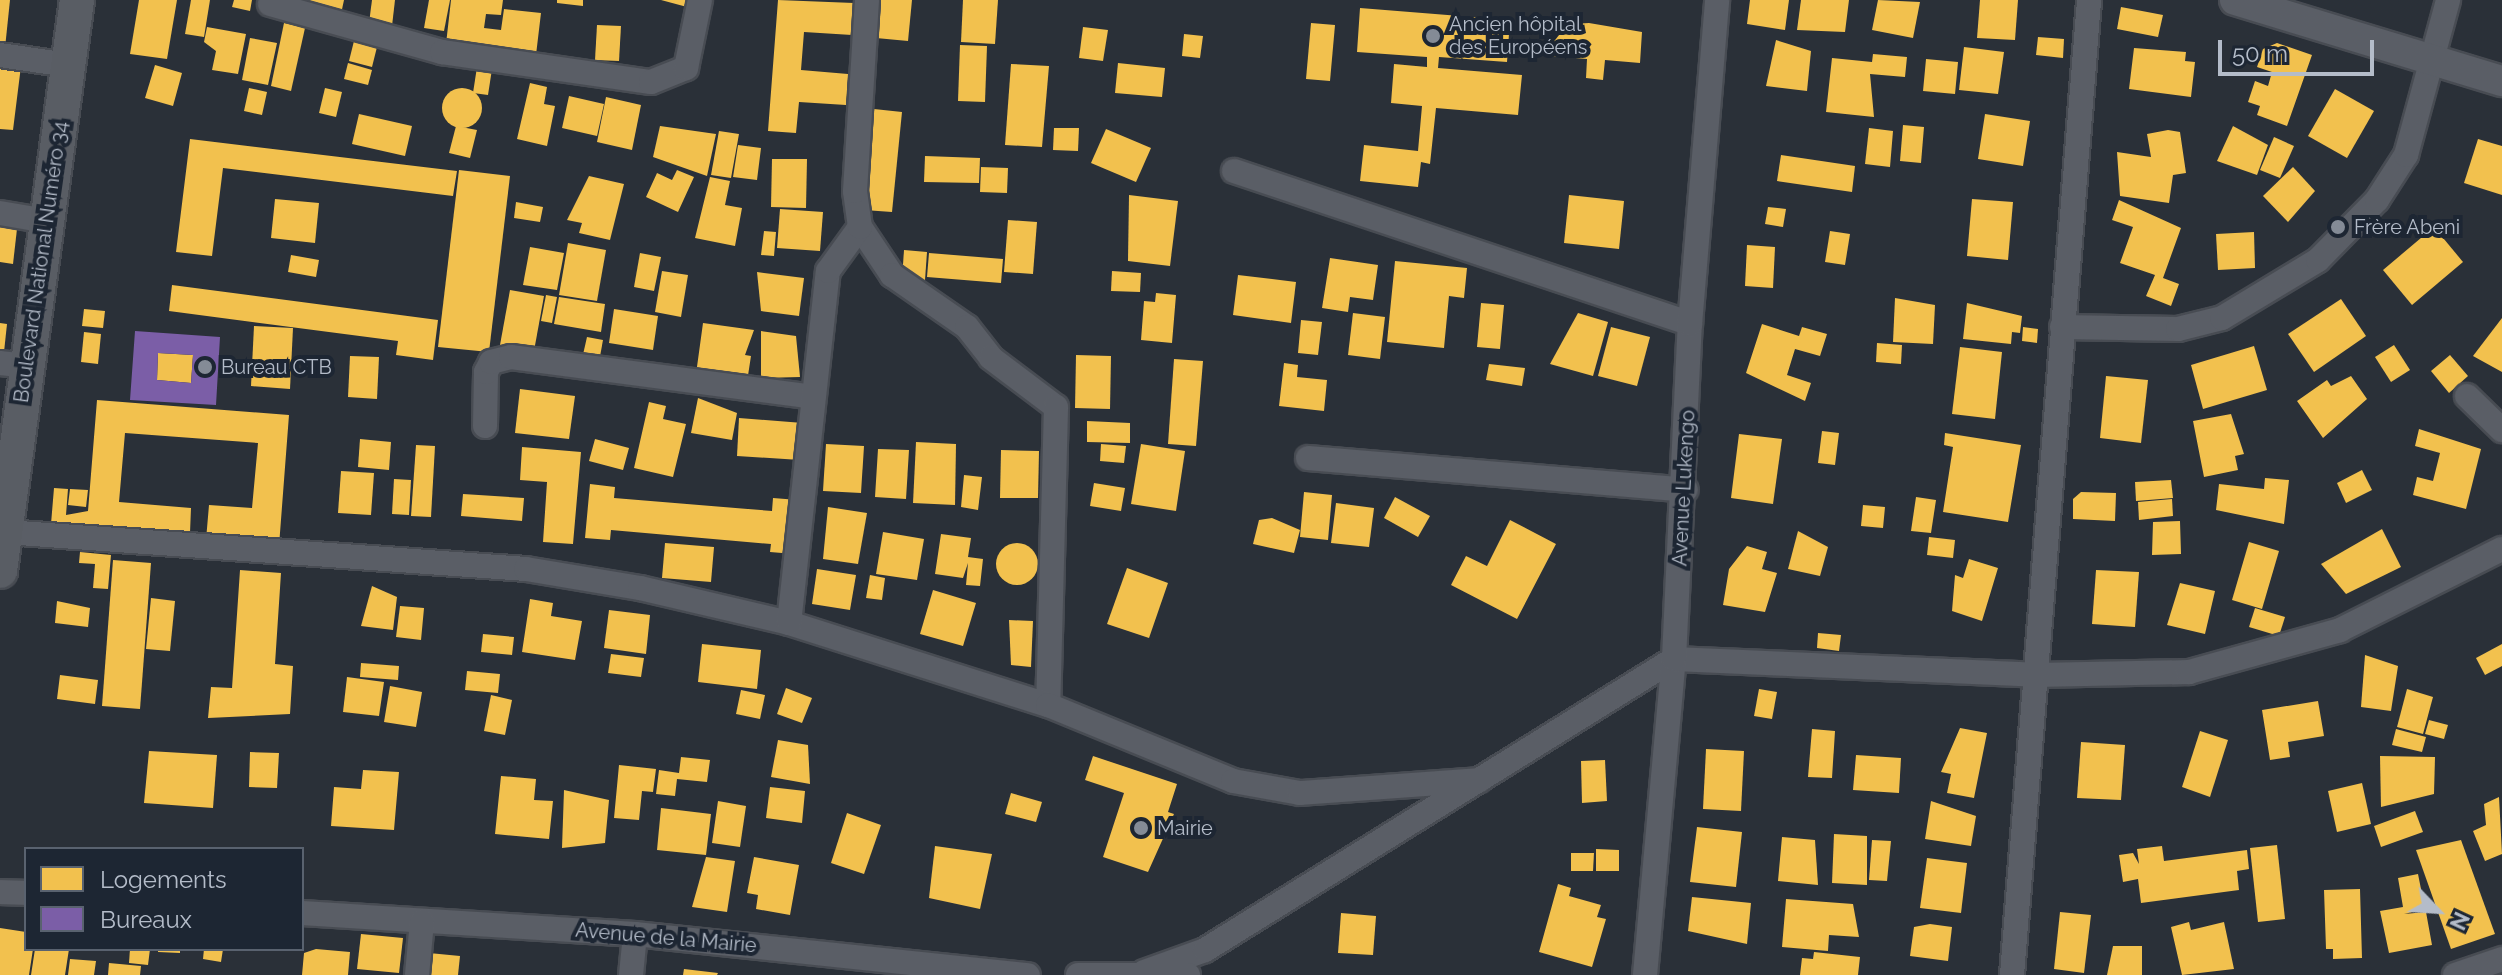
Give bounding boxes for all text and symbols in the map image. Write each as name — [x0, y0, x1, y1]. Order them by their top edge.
place label: Ancien hôpital des Européens — [1449, 12, 1587, 59]
scale bar — [2222, 24, 2378, 74]
marker: Ancien hôpital des Européens — [1424, 27, 1442, 45]
text: 50 m — [2232, 39, 2288, 68]
street label: Boulevard National Numéro 34 — [9, 119, 73, 405]
place label: Frère Abeni — [2354, 215, 2461, 239]
marker: Frère Abeni — [2329, 218, 2347, 236]
place label: Bureau CTB — [221, 355, 332, 379]
marker: Bureau CTB — [196, 358, 214, 376]
street label: Avenue Lukengo — [1668, 409, 1700, 567]
place label: Mairie — [1157, 816, 1213, 840]
marker: Mairie — [1132, 819, 1150, 837]
legend — [24, 847, 304, 951]
text: Logements — [100, 865, 227, 894]
north arrow — [2398, 871, 2478, 951]
text: Bureaux — [100, 905, 192, 934]
text: N — [2444, 908, 2475, 934]
street label: Avenue de la Mairie — [574, 918, 758, 958]

